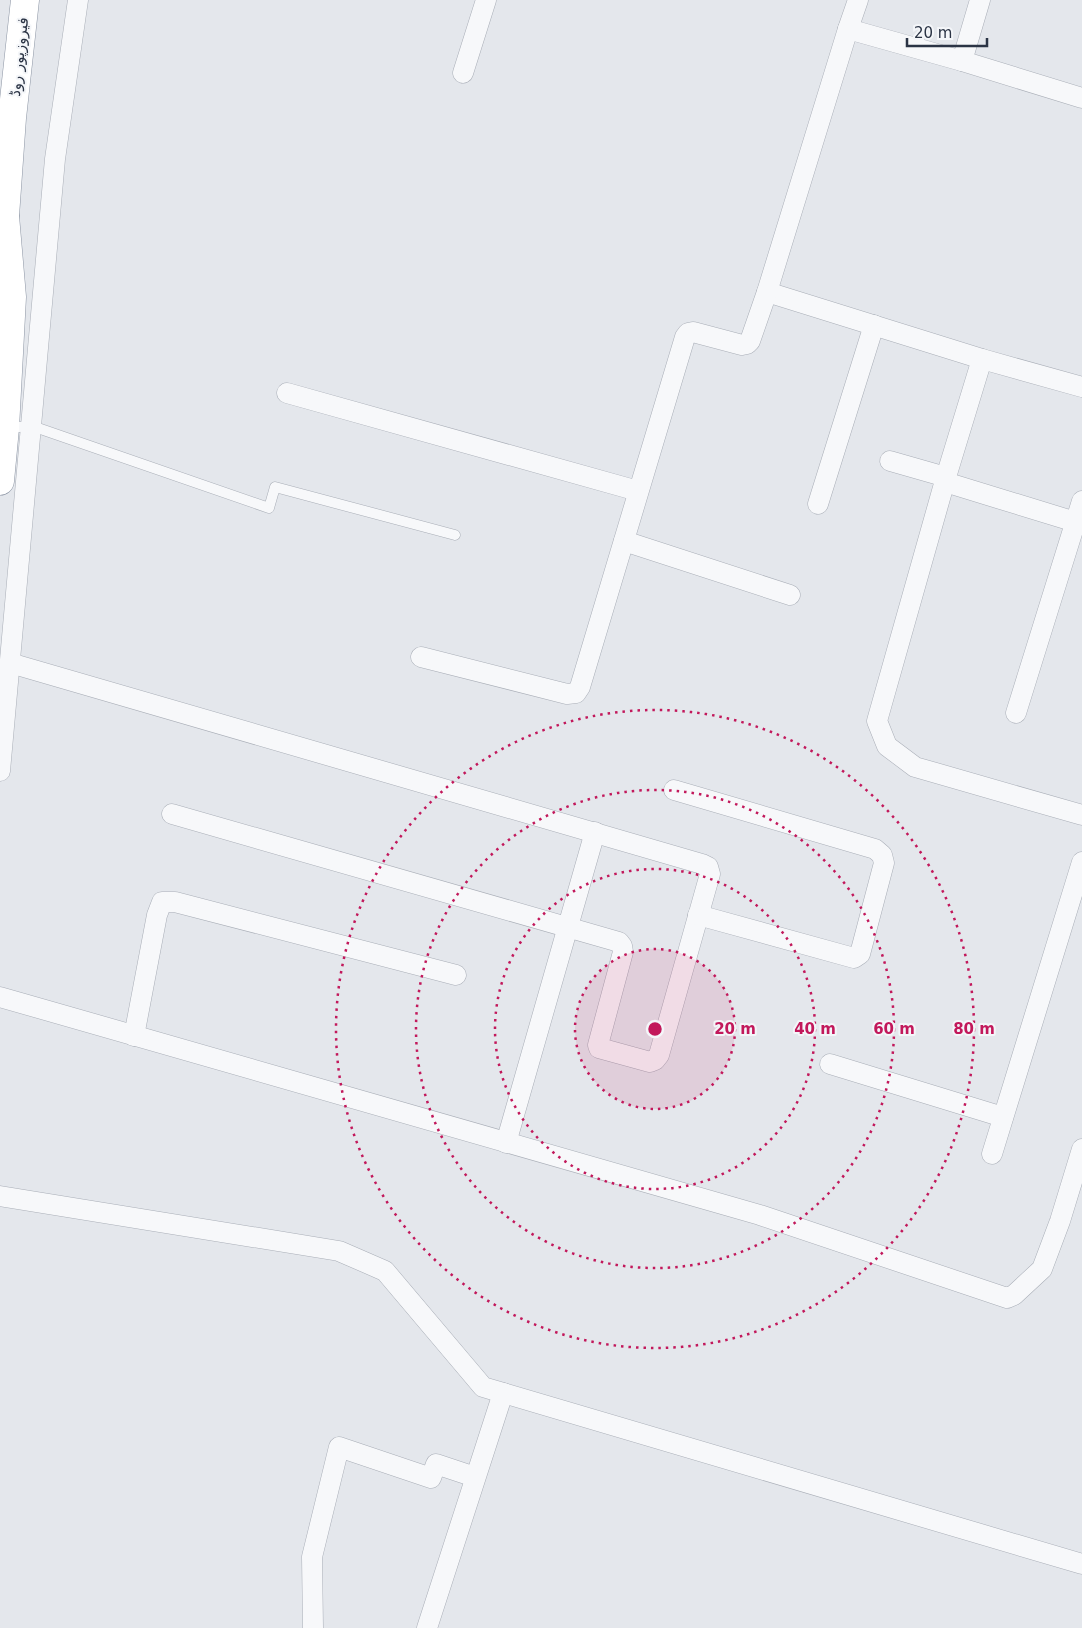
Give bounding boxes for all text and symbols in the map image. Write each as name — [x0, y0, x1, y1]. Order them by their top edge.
scale bar — [907, 15, 987, 47]
street label: فیروزپور روڈ — [6, 16, 33, 98]
text: 20 m — [914, 24, 952, 42]
centre of rings — [646, 1020, 664, 1038]
text: 20 m — [714, 1020, 756, 1038]
text: 40 m — [794, 1020, 836, 1038]
text: 60 m — [873, 1020, 915, 1038]
text: 80 m — [953, 1020, 995, 1038]

